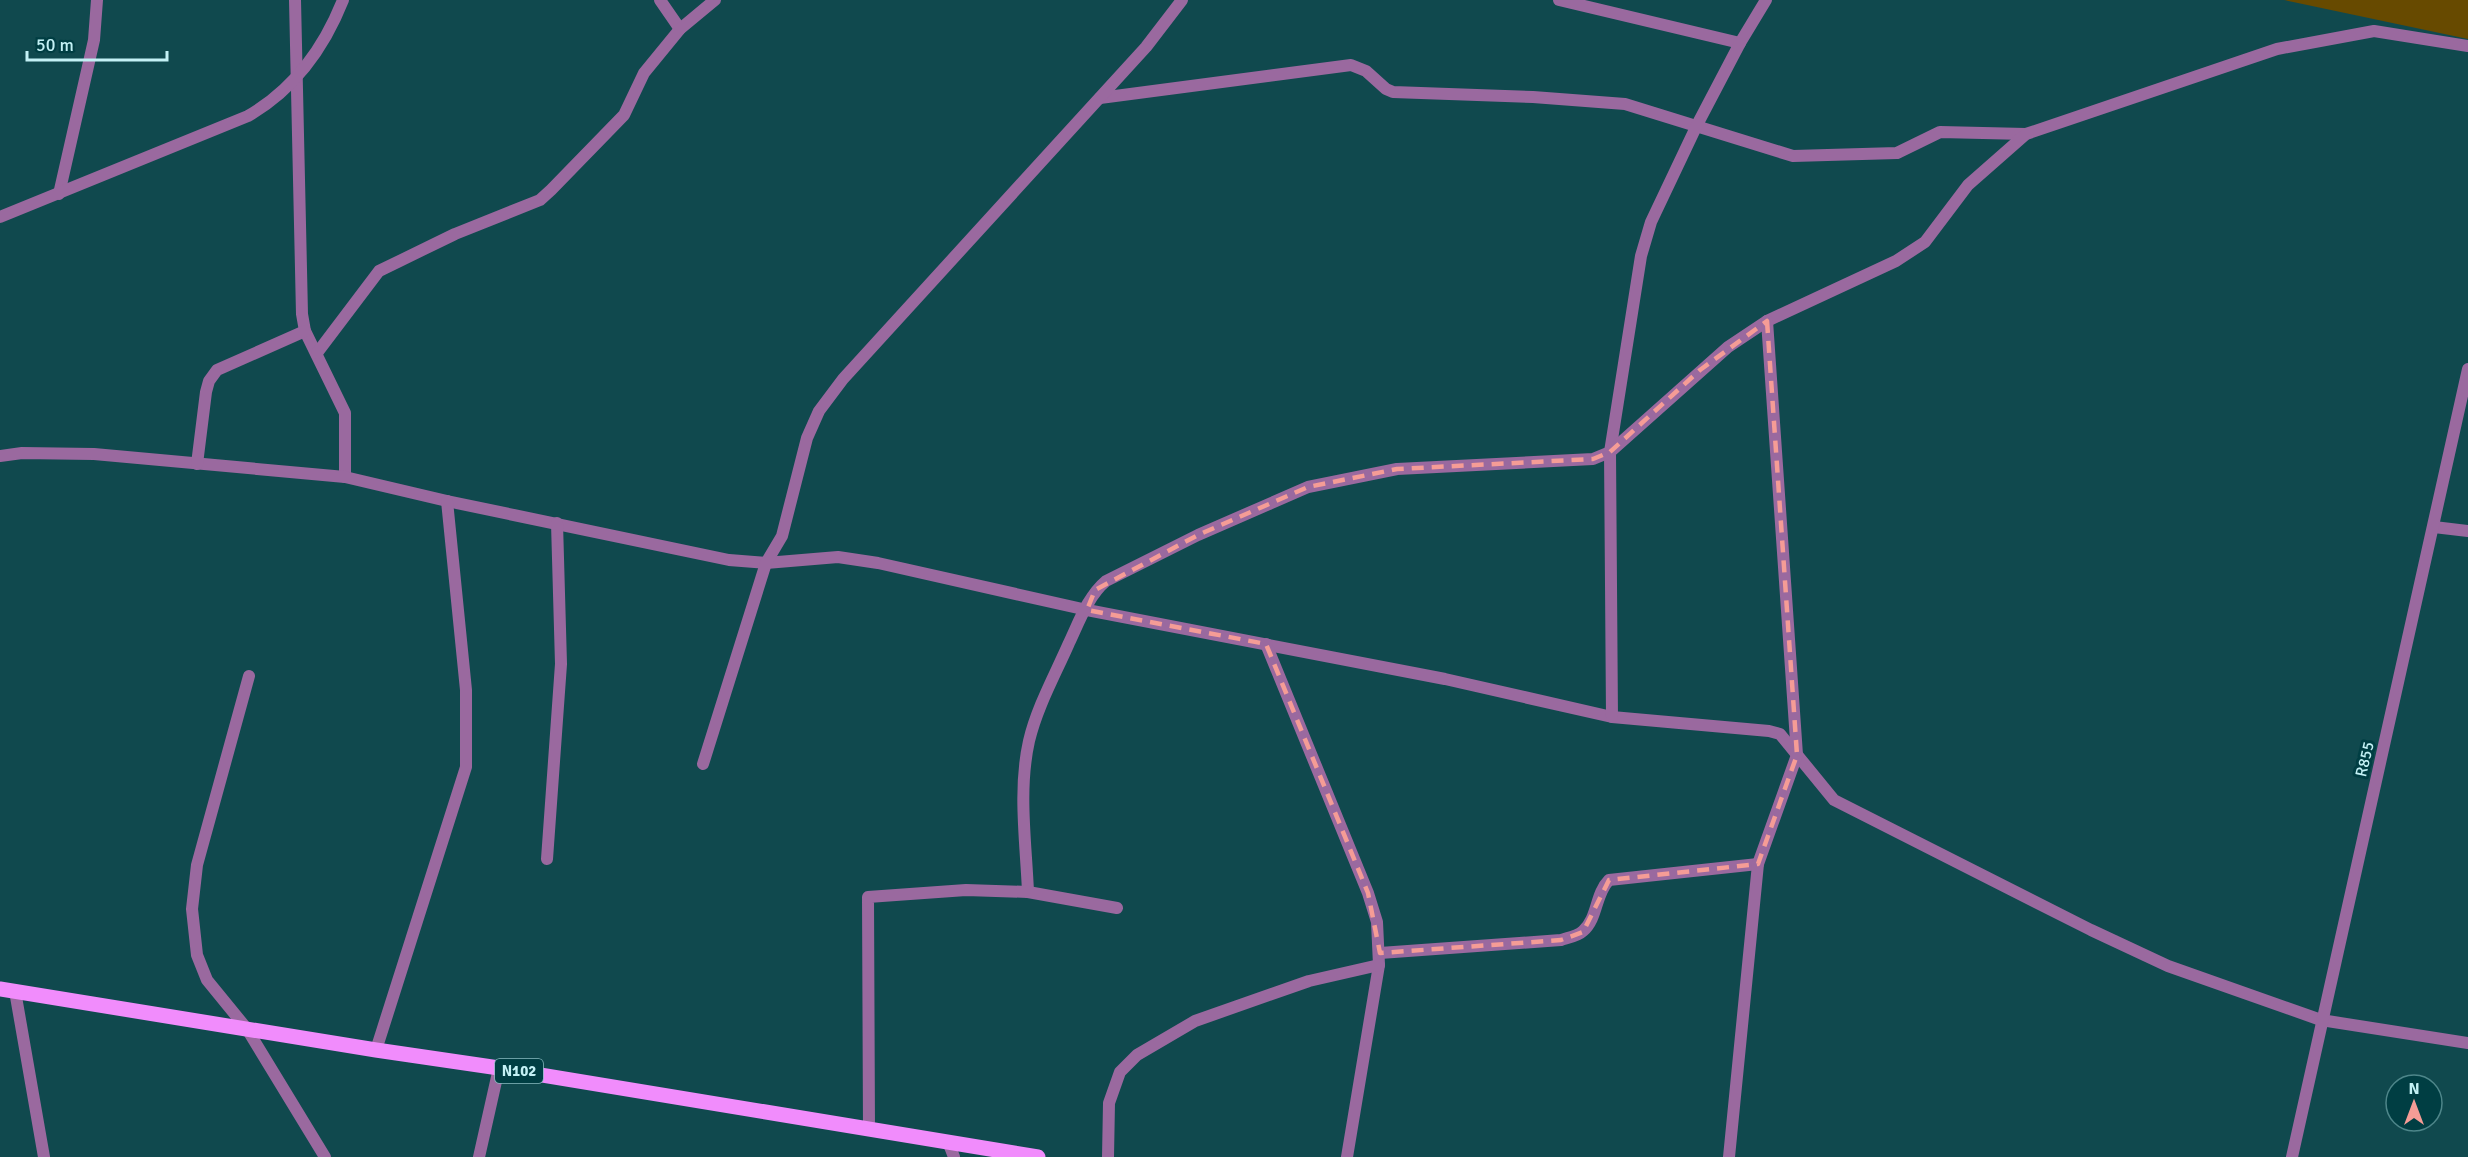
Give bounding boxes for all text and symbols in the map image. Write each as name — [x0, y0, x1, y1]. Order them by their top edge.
scale bar — [27, 24, 166, 62]
text: 50 m — [36, 34, 74, 56]
street label: R855 — [2351, 740, 2379, 779]
road number: N102 — [495, 1059, 543, 1083]
north arrow — [2384, 1073, 2444, 1133]
text: N — [2408, 1079, 2420, 1099]

